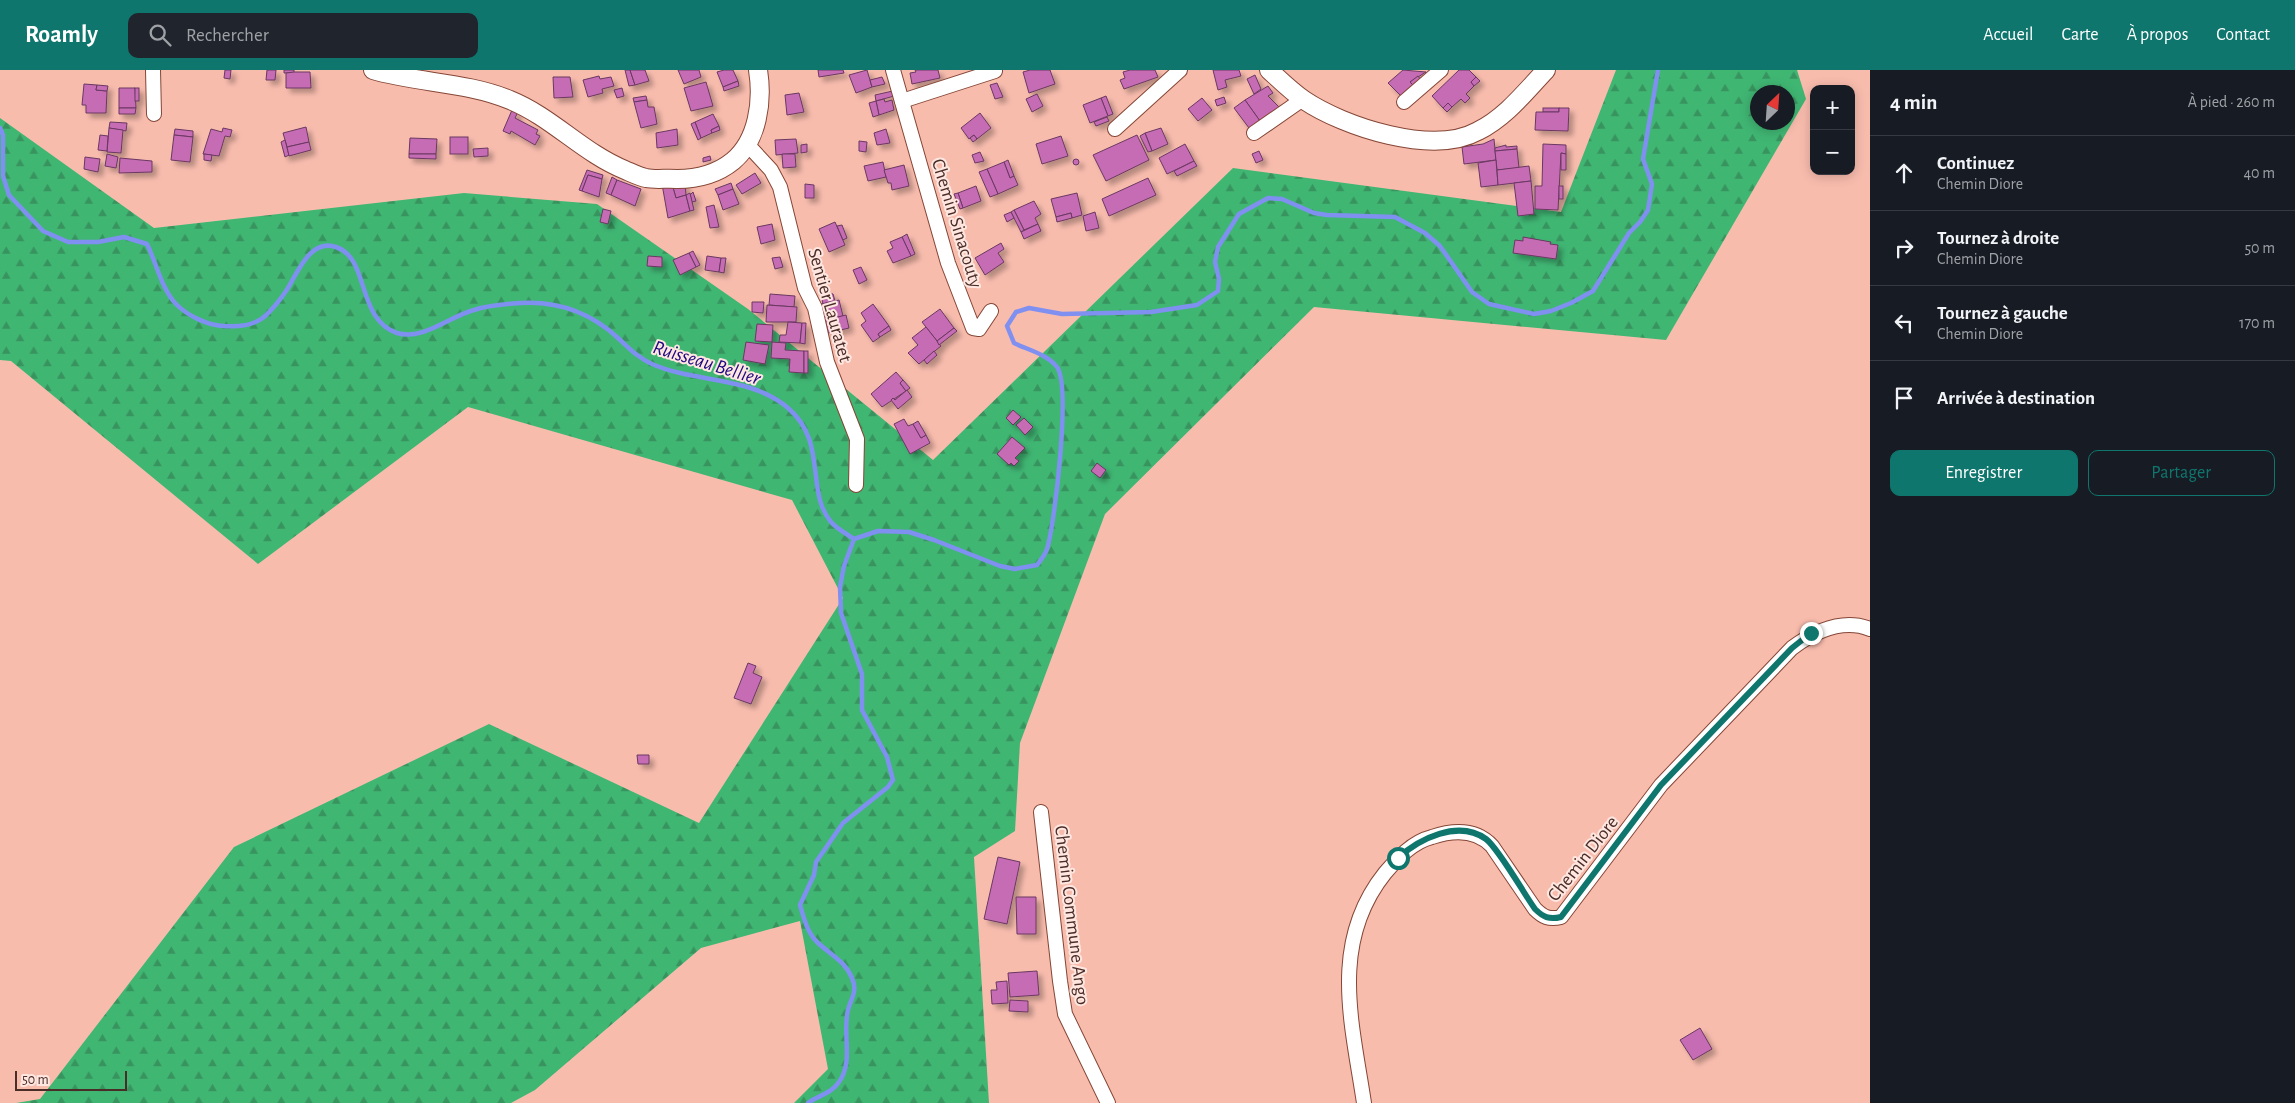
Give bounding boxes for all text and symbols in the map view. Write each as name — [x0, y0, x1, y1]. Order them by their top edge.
search box — [128, 13, 478, 58]
icon: search — [146, 21, 174, 49]
text: Roamly — [25, 23, 98, 47]
text: Rechercher — [186, 26, 269, 45]
text: Accueil — [1983, 26, 2034, 44]
text: Carte — [2062, 26, 2099, 44]
text: À propos — [2127, 26, 2188, 44]
text: Contact — [2216, 26, 2270, 44]
north arrow — [1750, 85, 1795, 130]
map controls — [1810, 85, 1855, 175]
button: + — [1810, 85, 1855, 130]
text: 4 min — [1890, 92, 1937, 113]
text: À pied · 260 m — [2188, 94, 2275, 110]
button: − — [1810, 130, 1855, 175]
text: Continuez — [1937, 154, 2014, 173]
street label: Chemin Sinacouty — [928, 157, 985, 290]
icon: ahead — [1890, 159, 1918, 187]
text: 40 m — [2243, 165, 2275, 181]
text: Chemin Diore — [1937, 176, 2023, 192]
text: Tournez à droite — [1937, 229, 2059, 248]
icon: right — [1890, 234, 1918, 262]
text: 50 m — [2244, 240, 2275, 256]
street label: Sentier Lauratet — [804, 246, 855, 364]
text: Chemin Diore — [1937, 251, 2023, 267]
text: Tournez à gauche — [1937, 304, 2068, 323]
icon: left — [1890, 309, 1918, 337]
text: 170 m — [2239, 315, 2275, 331]
text: Chemin Diore — [1937, 326, 2023, 342]
water label: Ruisseau Bellier — [651, 337, 763, 389]
icon: arrive — [1890, 384, 1918, 412]
text: Arrivée à destination — [1937, 389, 2095, 408]
button: Enregistrer — [1890, 450, 2078, 496]
button: Partager — [2088, 450, 2275, 496]
route end — [1800, 622, 1823, 645]
street label: Chemin Diore — [1544, 813, 1622, 905]
street label: Chemin Commune Ango — [1051, 824, 1092, 1006]
route start — [1387, 847, 1410, 870]
scale bar — [15, 1068, 128, 1091]
text: 50 m — [22, 1073, 49, 1087]

